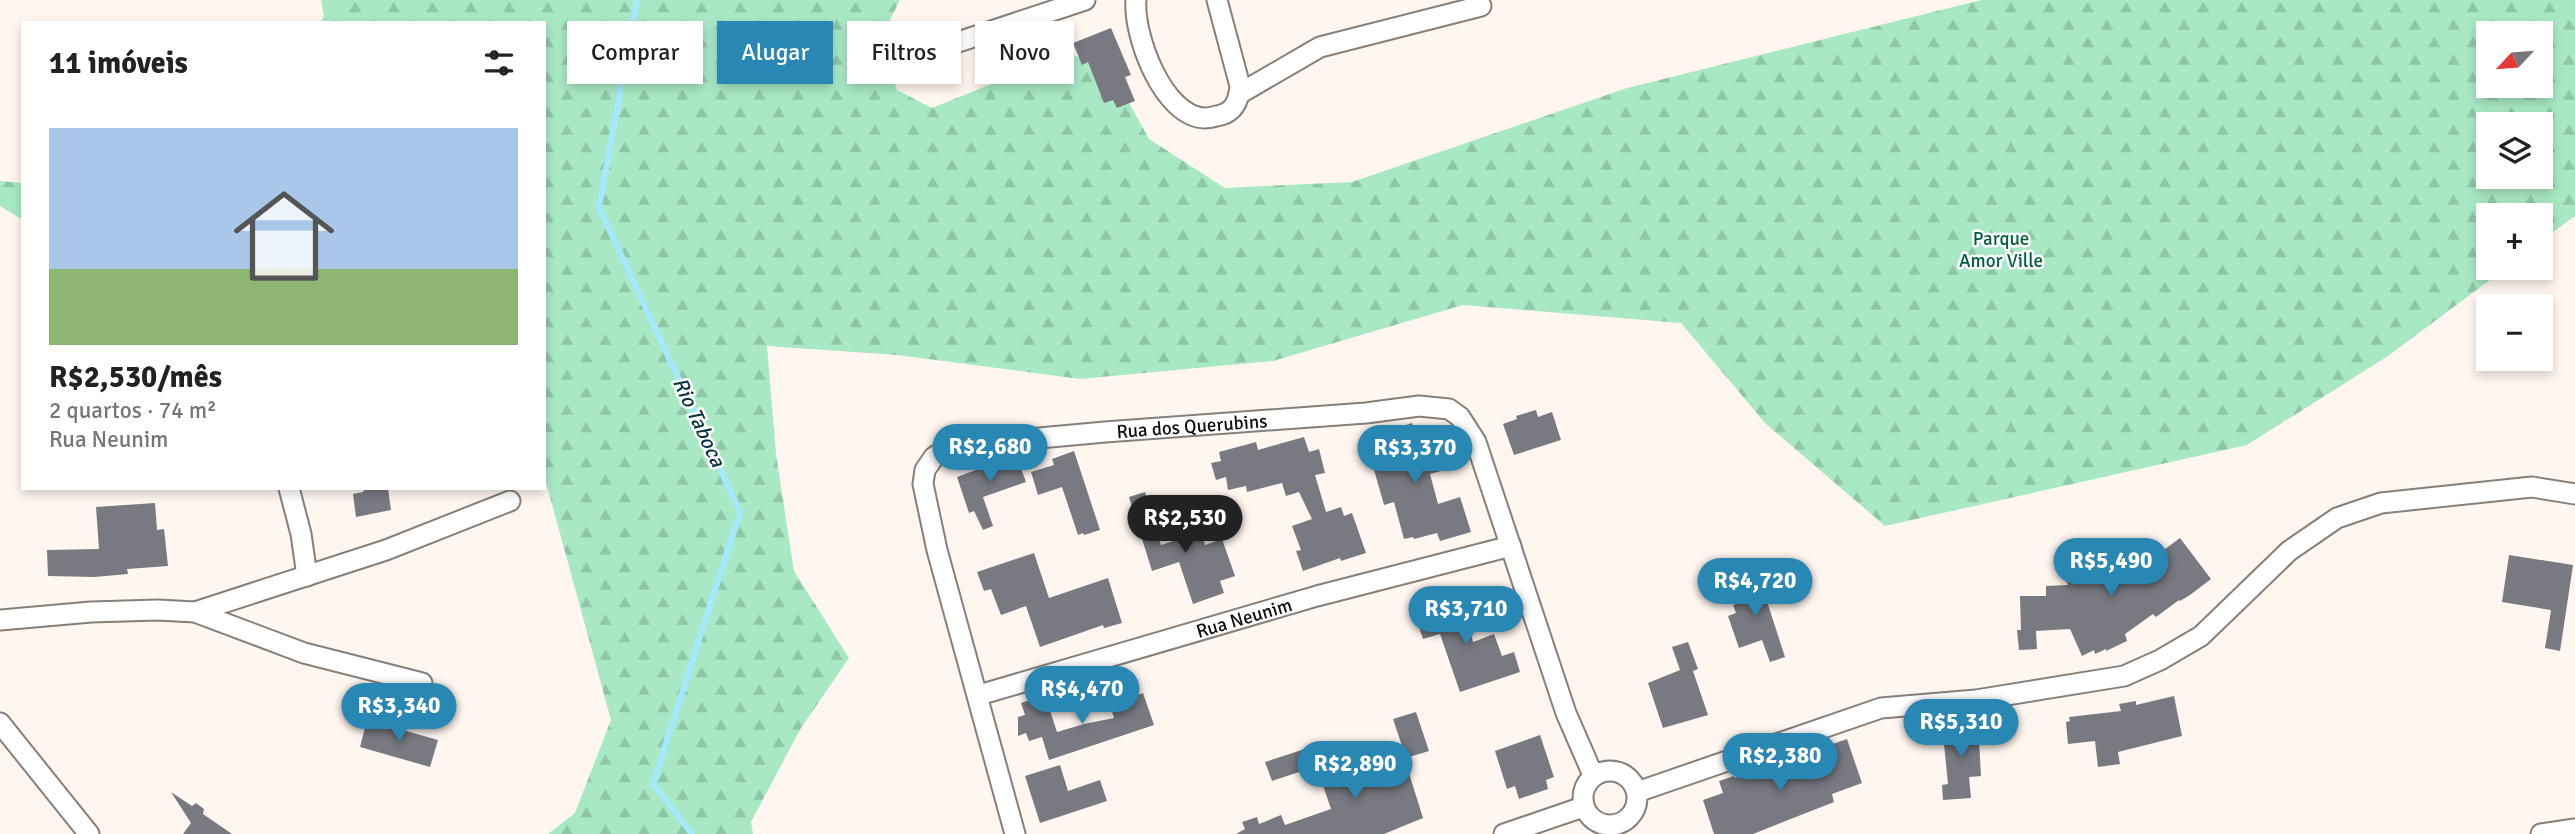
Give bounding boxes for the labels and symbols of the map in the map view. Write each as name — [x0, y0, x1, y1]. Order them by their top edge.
north arrow — [2476, 21, 2553, 98]
park label: Parque Amor Ville — [1959, 227, 2043, 273]
water label: Rio Taboca — [667, 373, 732, 472]
street label: Rua dos Querubins — [1116, 409, 1268, 444]
pin: R$2,680 — [925, 424, 1055, 484]
pin: R$3,370 — [1350, 426, 1480, 485]
pin: R$2,530 — [1120, 496, 1250, 555]
pin: R$5,490 — [2046, 538, 2176, 598]
pin: R$4,720 — [1690, 558, 1820, 618]
pin: R$3,710 — [1401, 586, 1531, 646]
street label: Rua Neunim — [1193, 593, 1295, 644]
pin: R$4,470 — [1017, 666, 1147, 726]
pin: R$3,340 — [334, 684, 464, 743]
pin: R$5,310 — [1896, 700, 2026, 759]
pin: R$2,380 — [1715, 734, 1845, 793]
pin: R$2,890 — [1290, 742, 1420, 801]

